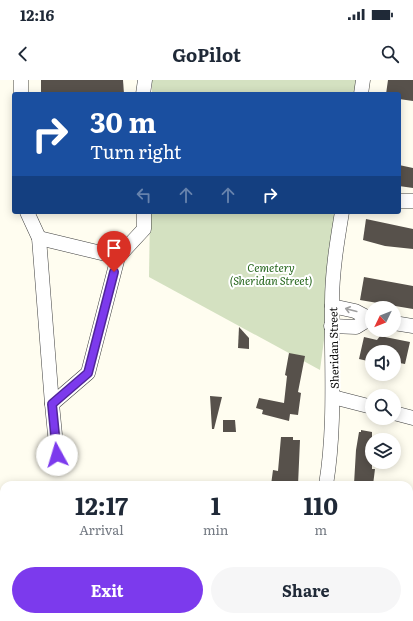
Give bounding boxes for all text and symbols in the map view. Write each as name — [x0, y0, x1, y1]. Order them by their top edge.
text: 12:16 — [20, 3, 54, 26]
text: GoPilot — [172, 41, 241, 68]
icon: back — [12, 43, 34, 65]
icon: search — [379, 43, 401, 65]
text: 30 m — [90, 100, 156, 142]
icon: right — [24, 108, 76, 160]
text: Turn right — [90, 138, 181, 165]
icon: left — [133, 184, 155, 206]
icon: ahead — [175, 184, 197, 206]
icon: ahead — [217, 184, 239, 206]
icon: right — [259, 184, 281, 206]
pin — [97, 231, 131, 272]
icon: arrive — [103, 237, 125, 259]
park label: Cemetery (Sheridan Street) — [230, 259, 312, 288]
north arrow — [365, 301, 401, 337]
map controls — [365, 301, 401, 469]
street label: Sheridan Street — [324, 306, 342, 389]
one-way arrow — [345, 306, 358, 314]
button: sound — [365, 345, 401, 381]
button: search — [365, 389, 401, 425]
button: layers — [365, 433, 401, 469]
position arrow — [36, 434, 78, 476]
text: 12:17 — [75, 487, 128, 522]
text: 1 — [211, 487, 221, 522]
text: 110 — [303, 487, 338, 522]
text: Arrival — [79, 520, 124, 539]
text: min — [203, 520, 228, 539]
text: m — [314, 520, 327, 539]
button: Exit — [12, 567, 203, 613]
button: Share — [211, 567, 401, 613]

